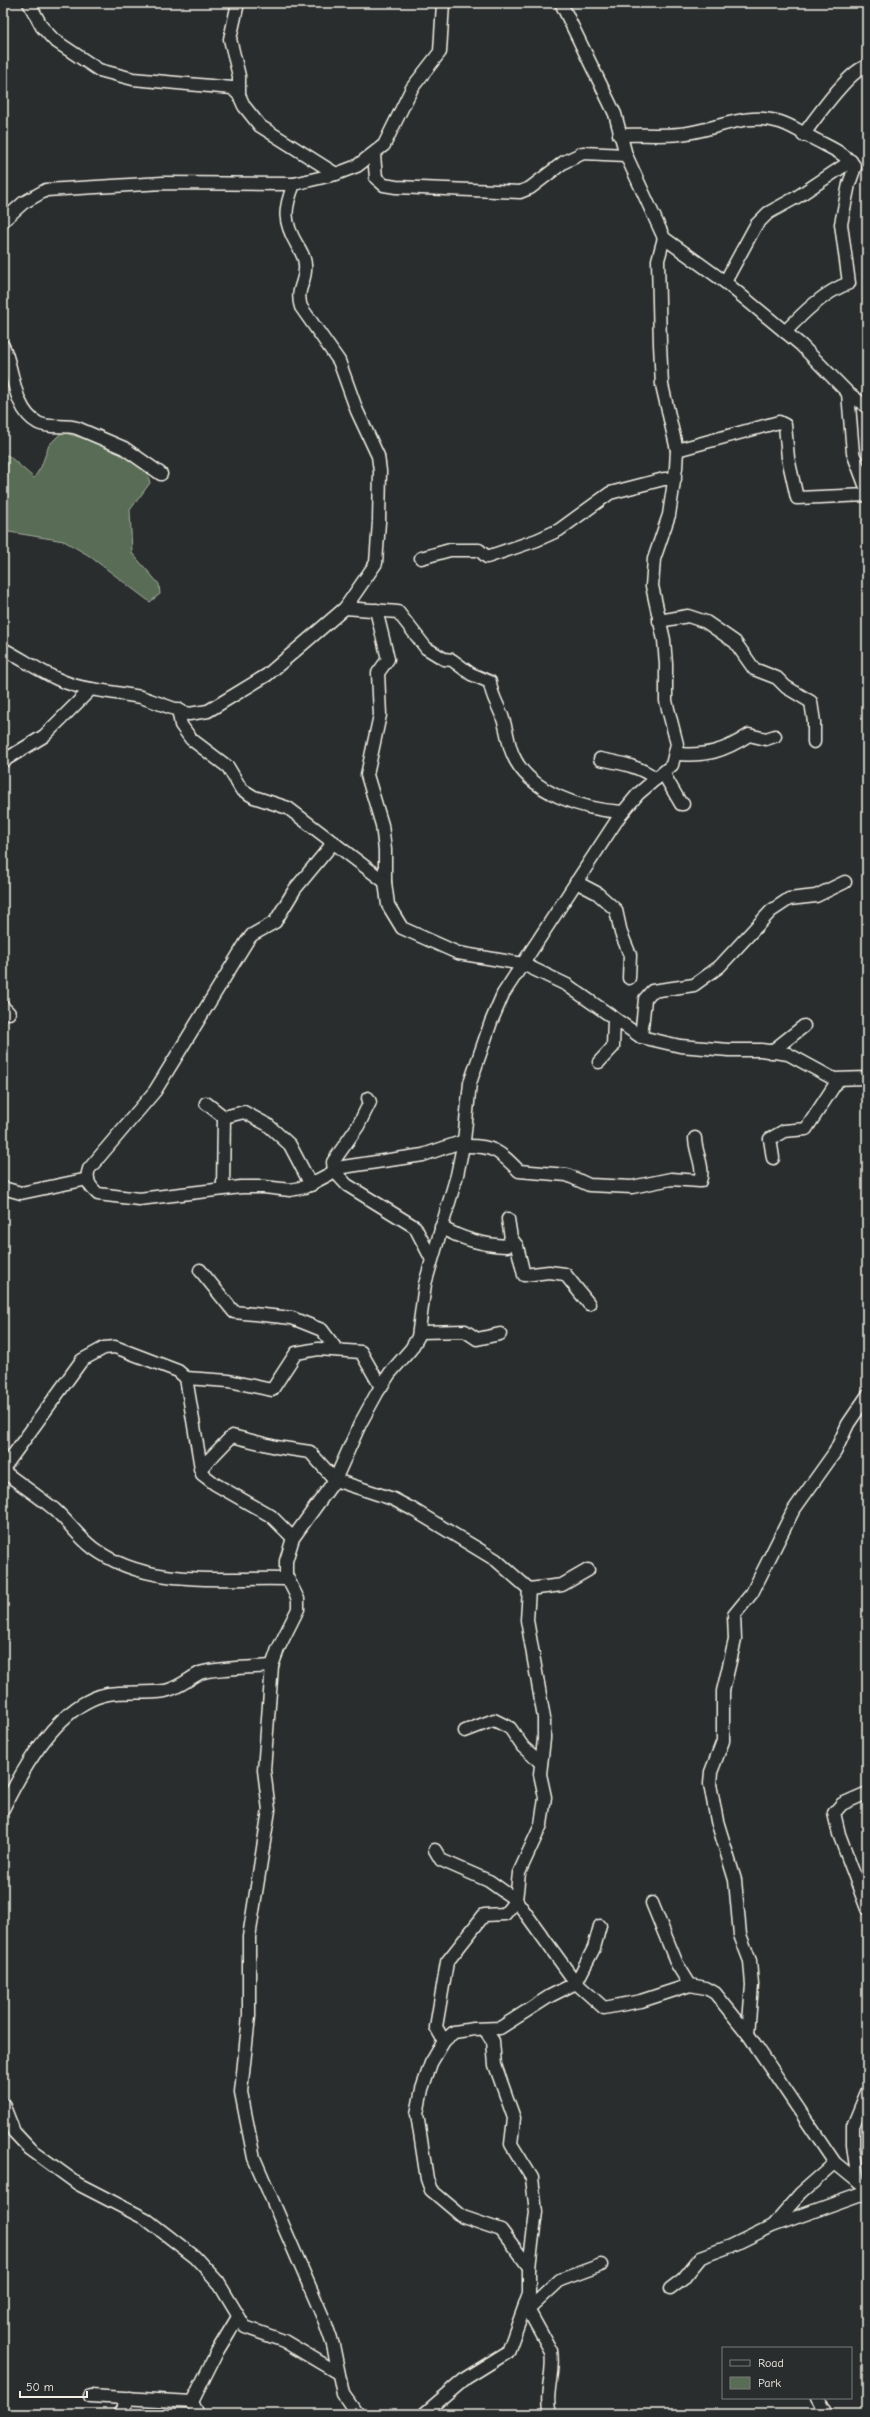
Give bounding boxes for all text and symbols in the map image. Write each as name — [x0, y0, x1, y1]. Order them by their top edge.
legend — [722, 2347, 852, 2399]
text: Road — [758, 2356, 784, 2370]
scale bar — [20, 2373, 87, 2399]
text: Park — [758, 2376, 781, 2390]
text: 50 m — [26, 2380, 54, 2394]

